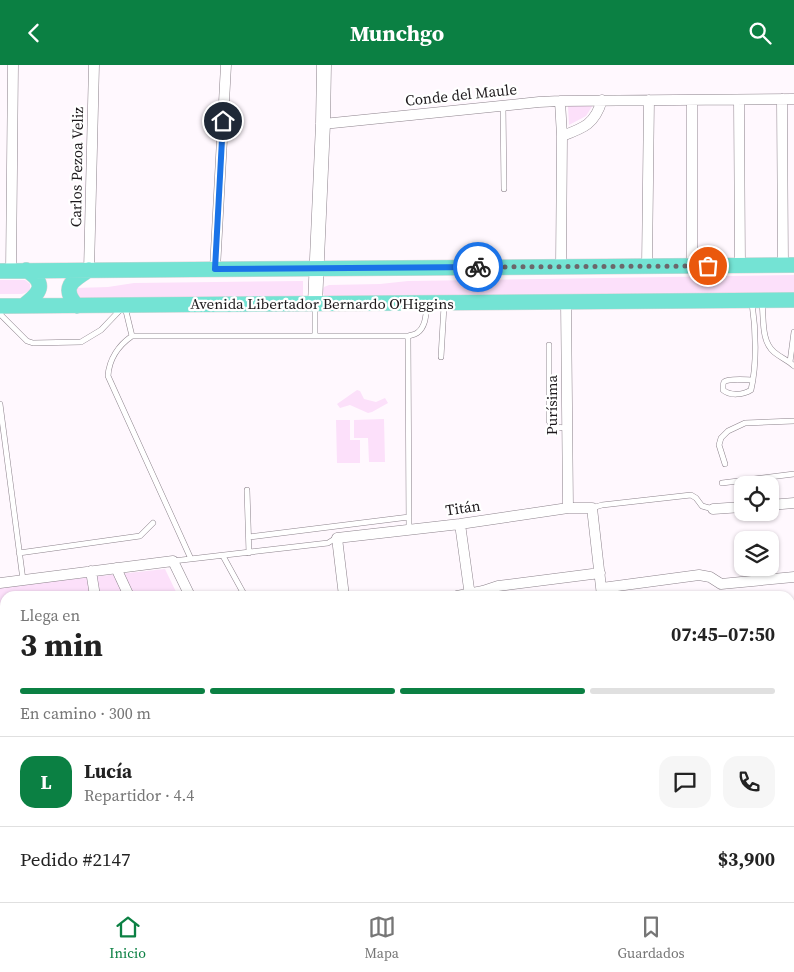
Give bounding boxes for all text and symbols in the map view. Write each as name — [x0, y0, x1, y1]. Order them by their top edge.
text: Munchgo — [350, 18, 444, 48]
icon: back — [20, 19, 48, 47]
icon: search — [746, 19, 774, 47]
street label: Conde del Maule — [404, 78, 518, 111]
pin — [202, 100, 244, 142]
street label: Carlos Pezoa Veliz — [65, 107, 88, 227]
icon: home — [209, 107, 237, 135]
courier — [453, 242, 503, 292]
pin — [687, 245, 729, 287]
icon: bag — [694, 252, 722, 280]
icon: bike — [464, 253, 492, 281]
street label: Avenida Libertador Bernardo O'Higgins — [190, 293, 454, 314]
street label: Purísima — [541, 374, 562, 435]
map controls — [734, 476, 779, 576]
button: locate — [734, 476, 779, 521]
street label: Titán — [444, 495, 482, 520]
button: layers — [734, 531, 779, 576]
text: Llega en — [20, 604, 80, 626]
text: 07:45–07:50 — [671, 621, 775, 647]
text: 3 min — [20, 623, 103, 667]
text: En camino · 300 m — [20, 702, 151, 724]
button: chat — [659, 756, 711, 808]
button: phone — [723, 756, 775, 808]
text: Lucía — [84, 758, 132, 784]
text: L — [40, 769, 52, 795]
text: Repartidor · 4.4 — [84, 784, 194, 806]
text: Pedido #2147 — [20, 846, 131, 872]
text: $3,900 — [718, 846, 775, 872]
tab: Inicio — [109, 913, 146, 963]
tab: Mapa — [364, 913, 399, 963]
tab: Guardados — [618, 913, 685, 963]

